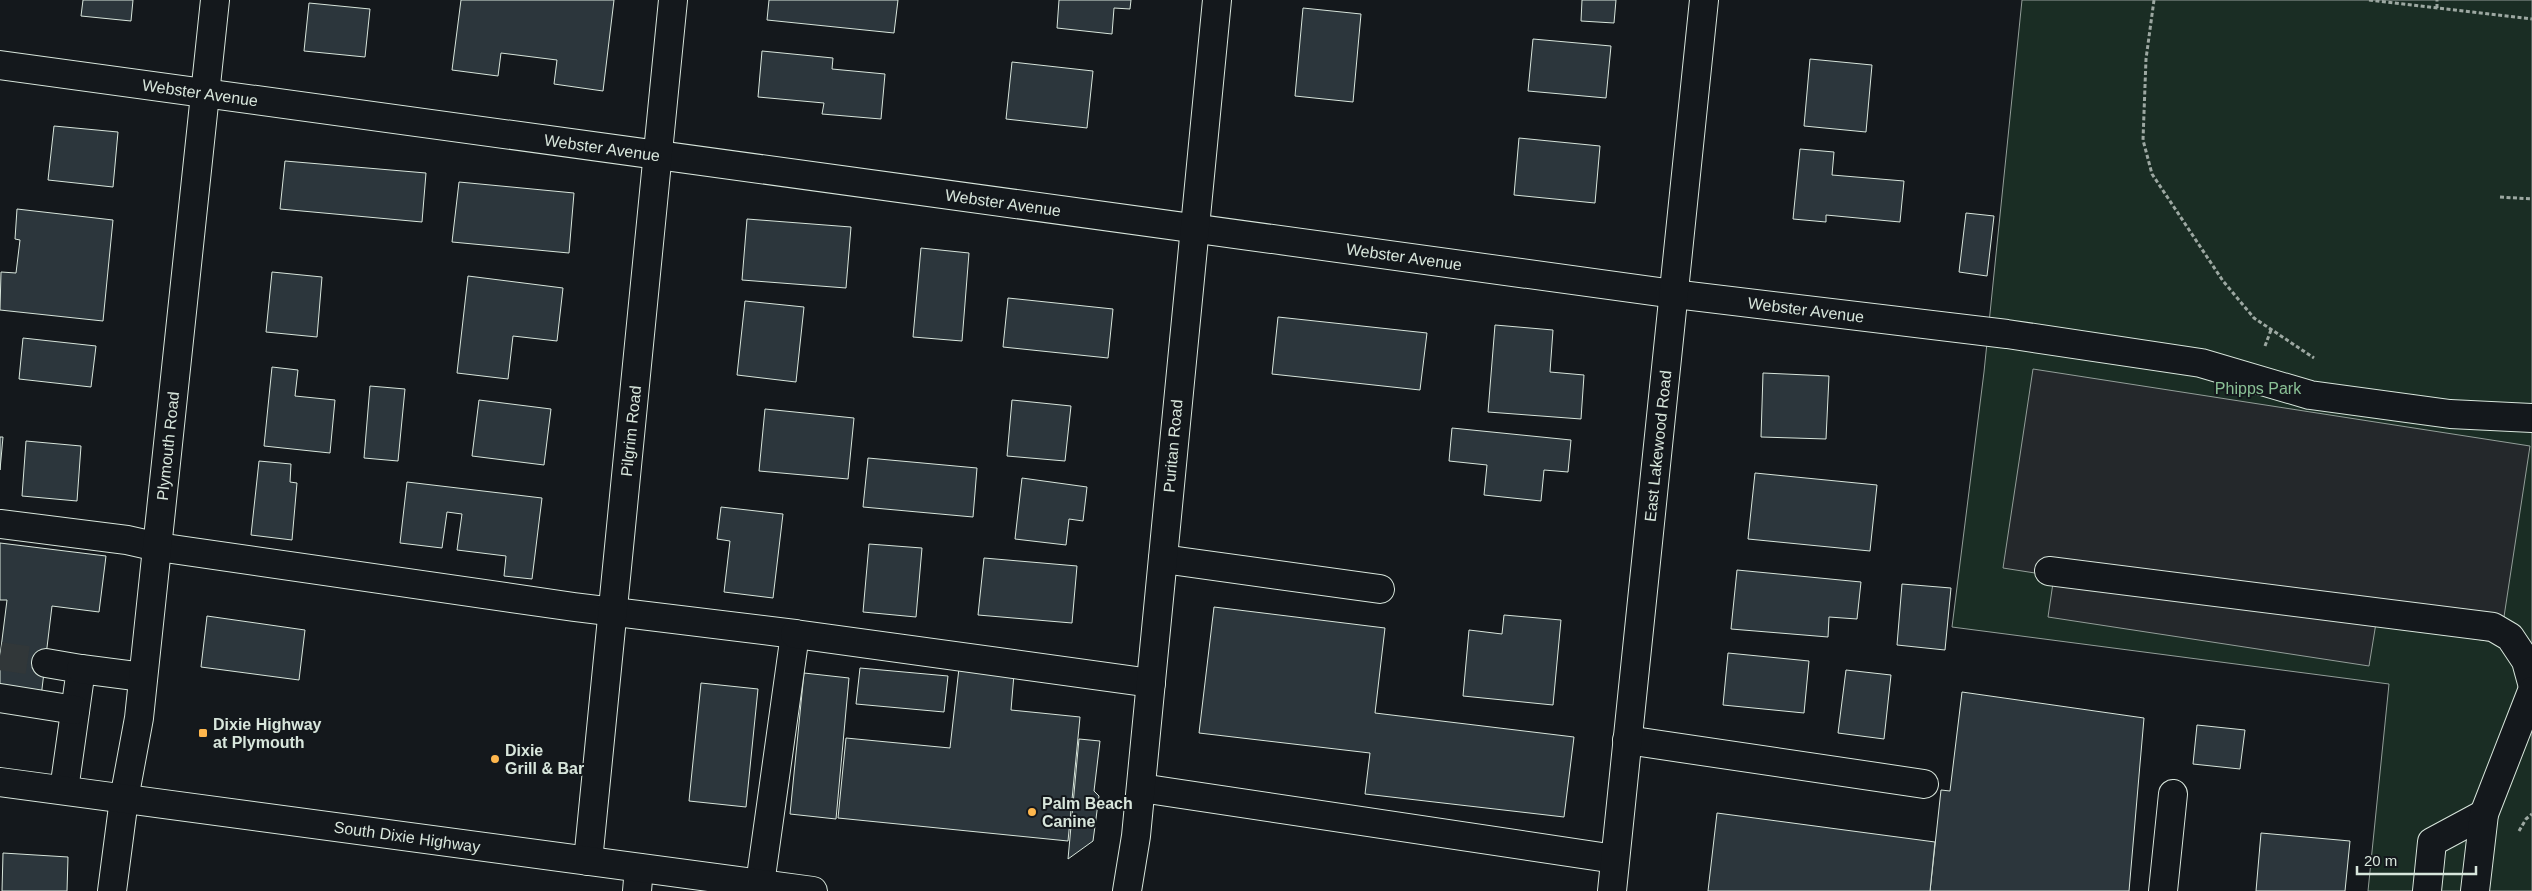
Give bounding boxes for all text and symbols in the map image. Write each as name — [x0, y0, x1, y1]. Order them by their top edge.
street label: Webster Avenue — [141, 76, 259, 110]
street label: Webster Avenue — [543, 131, 661, 165]
street label: Webster Avenue — [944, 186, 1062, 220]
street label: Webster Avenue — [1345, 240, 1463, 274]
street label: Webster Avenue — [1747, 294, 1865, 326]
street label: East Lakewood Road — [1642, 369, 1674, 523]
park label: Phipps Park — [2215, 380, 2302, 397]
street label: Pilgrim Road — [618, 385, 644, 477]
street label: Plymouth Road — [154, 391, 182, 501]
street label: Puritan Road — [1160, 399, 1186, 493]
place label: Dixie Highway at Plymouth — [213, 716, 322, 751]
marker: Dixie Highway at Plymouth — [197, 727, 209, 739]
place label: Dixie Grill & Bar — [505, 742, 584, 777]
marker: Dixie Grill & Bar — [489, 753, 501, 765]
place label: Palm Beach Canine — [1042, 795, 1133, 830]
marker: Palm Beach Canine — [1026, 806, 1038, 818]
street label: South Dixie Highway — [333, 818, 481, 856]
scale bar — [2357, 844, 2476, 876]
text: 20 m — [2364, 852, 2397, 869]

